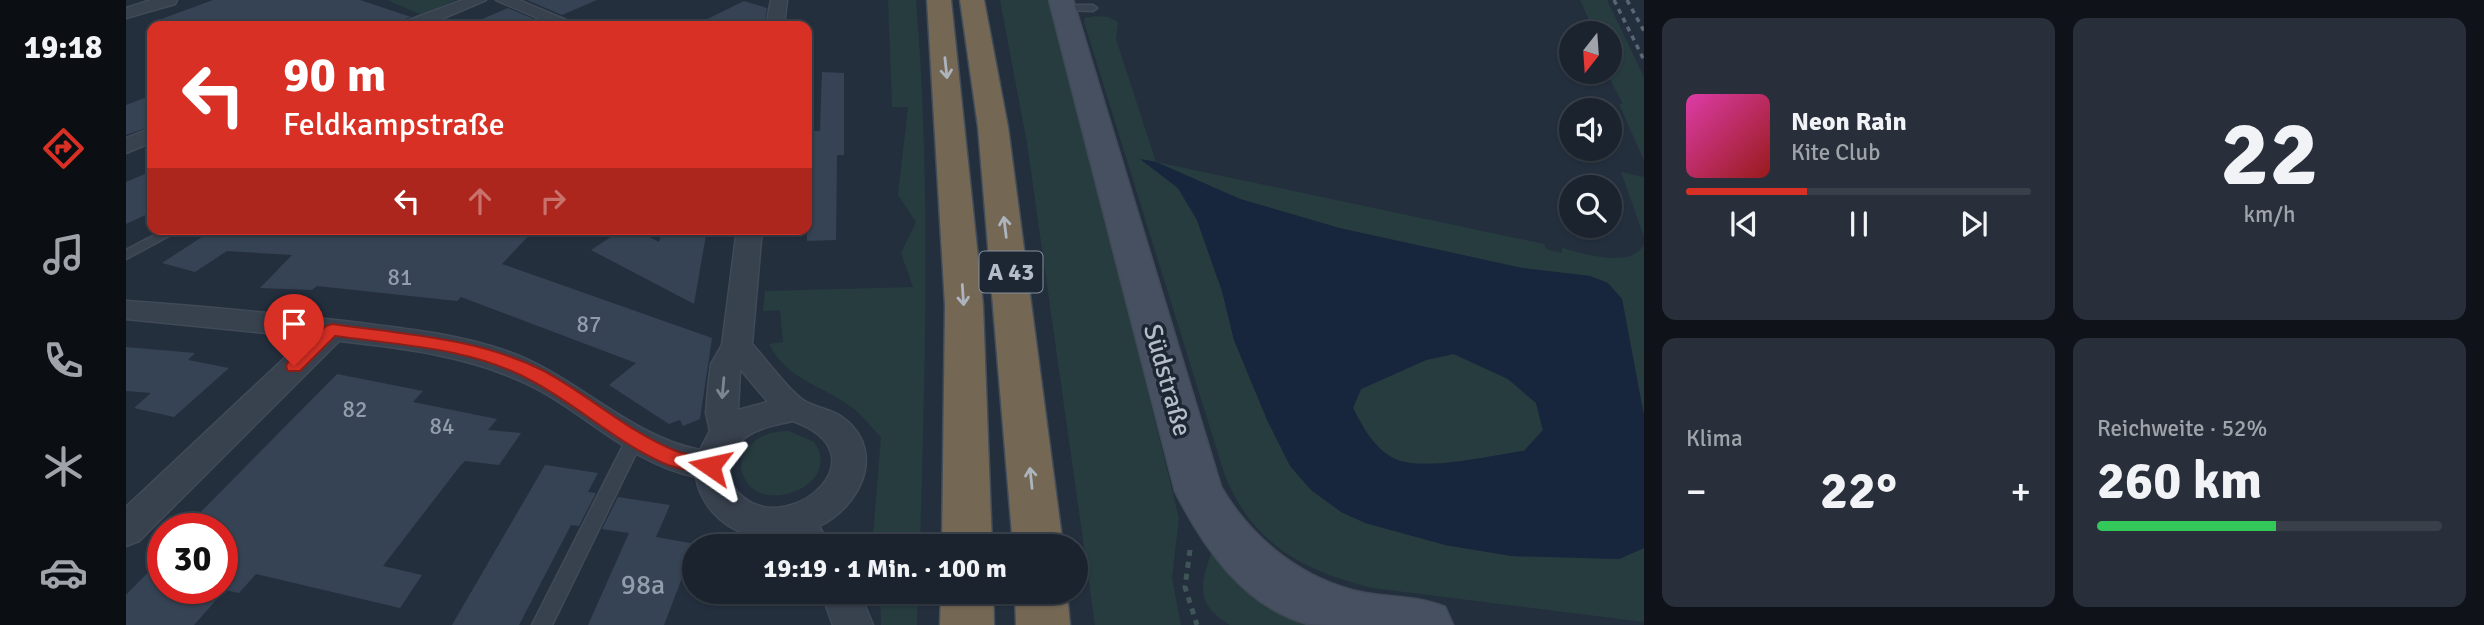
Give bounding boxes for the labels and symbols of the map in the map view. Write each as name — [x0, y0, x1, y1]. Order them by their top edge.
north arrow — [1559, 21, 1622, 84]
one-way arrow — [939, 56, 952, 79]
one-way arrow — [999, 217, 1012, 239]
road number: A 43 — [980, 251, 1043, 292]
house number: 81 — [388, 263, 412, 292]
one-way arrow — [957, 283, 970, 306]
pin — [264, 294, 324, 366]
house number: 87 — [577, 310, 601, 339]
street label: Südstraße — [1136, 321, 1198, 440]
one-way arrow — [716, 376, 729, 399]
house number: 82 — [343, 395, 367, 424]
house number: 84 — [430, 412, 454, 441]
position arrow — [673, 429, 747, 503]
one-way arrow — [1024, 467, 1037, 490]
speed limit sign: 30 — [147, 513, 238, 604]
house number: 98a — [621, 568, 665, 602]

